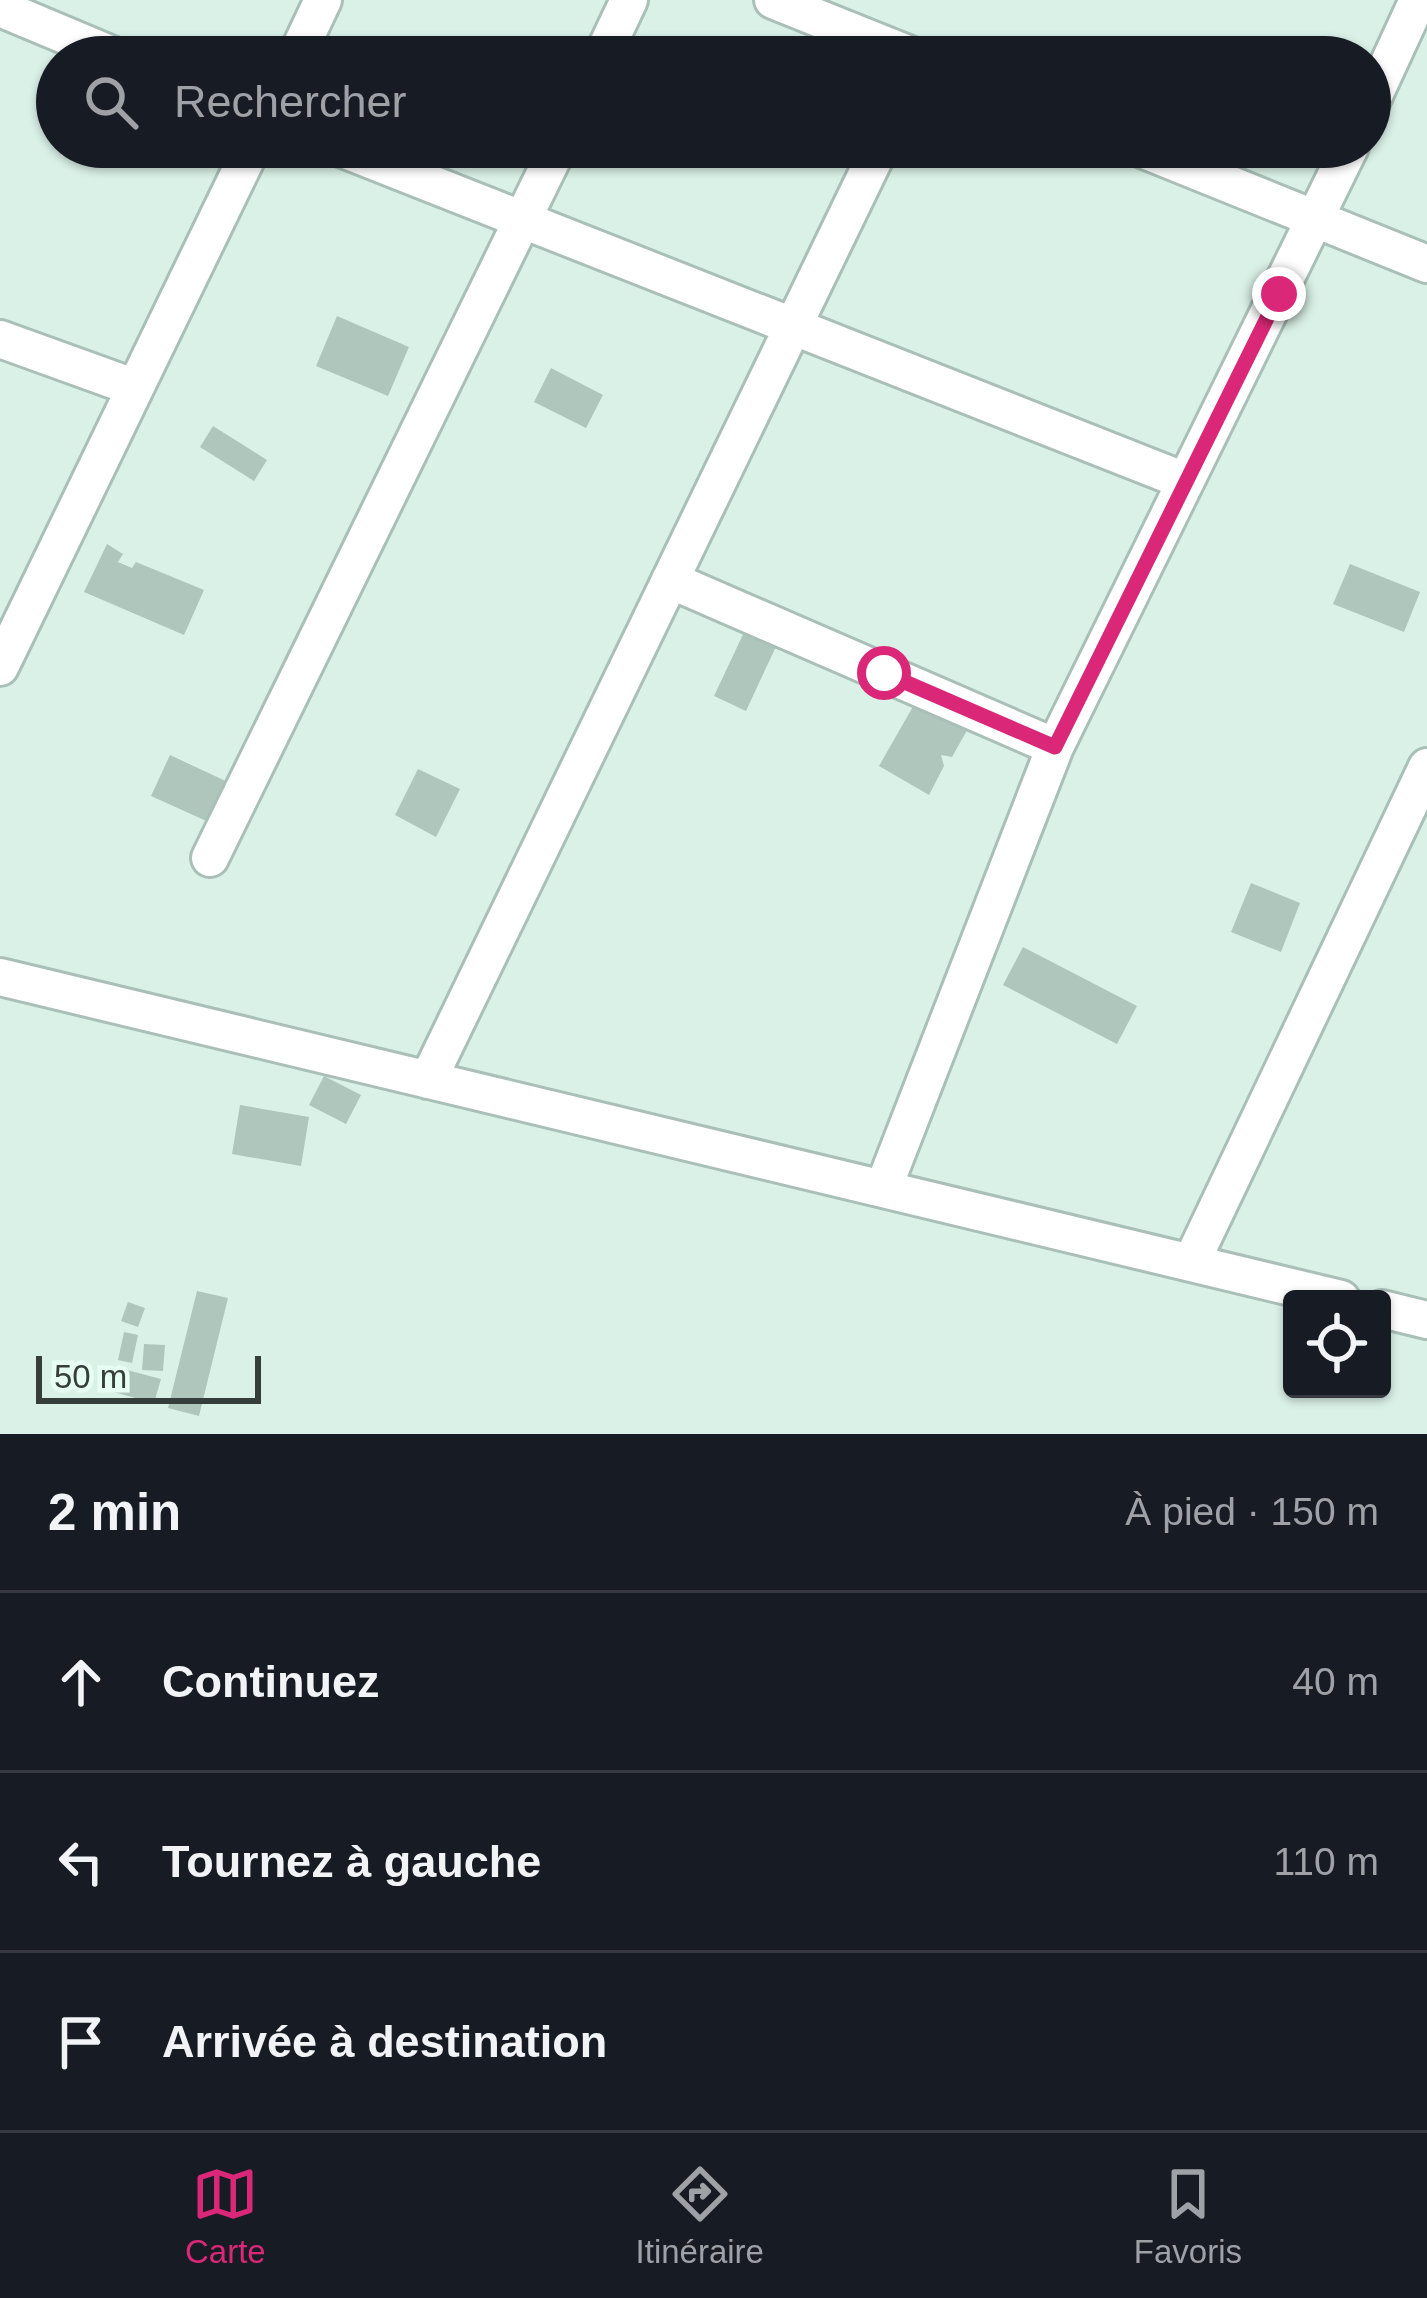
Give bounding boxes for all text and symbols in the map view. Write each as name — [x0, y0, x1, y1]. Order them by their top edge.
search box — [36, 36, 1391, 168]
icon: search — [78, 69, 144, 135]
text: Rechercher — [174, 76, 407, 127]
route end — [1252, 267, 1306, 321]
route start — [857, 646, 911, 700]
map controls — [1283, 1290, 1391, 1398]
button: locate — [1283, 1290, 1391, 1398]
scale bar — [36, 1350, 261, 1403]
text: 50 m — [54, 1358, 127, 1395]
text: 2 min — [48, 1484, 181, 1541]
text: À pied · 150 m — [1125, 1490, 1379, 1533]
icon: ahead — [48, 1649, 114, 1715]
text: Continuez — [162, 1656, 379, 1707]
text: 40 m — [1292, 1660, 1379, 1703]
icon: left — [48, 1829, 114, 1895]
text: Tournez à gauche — [162, 1836, 541, 1887]
text: 110 m — [1274, 1840, 1379, 1883]
icon: arrive — [48, 2009, 114, 2075]
text: Arrivée à destination — [162, 2016, 607, 2067]
tab: Carte — [185, 2161, 266, 2271]
tab: Itinéraire — [636, 2161, 764, 2271]
tab: Favoris — [1134, 2161, 1242, 2271]

